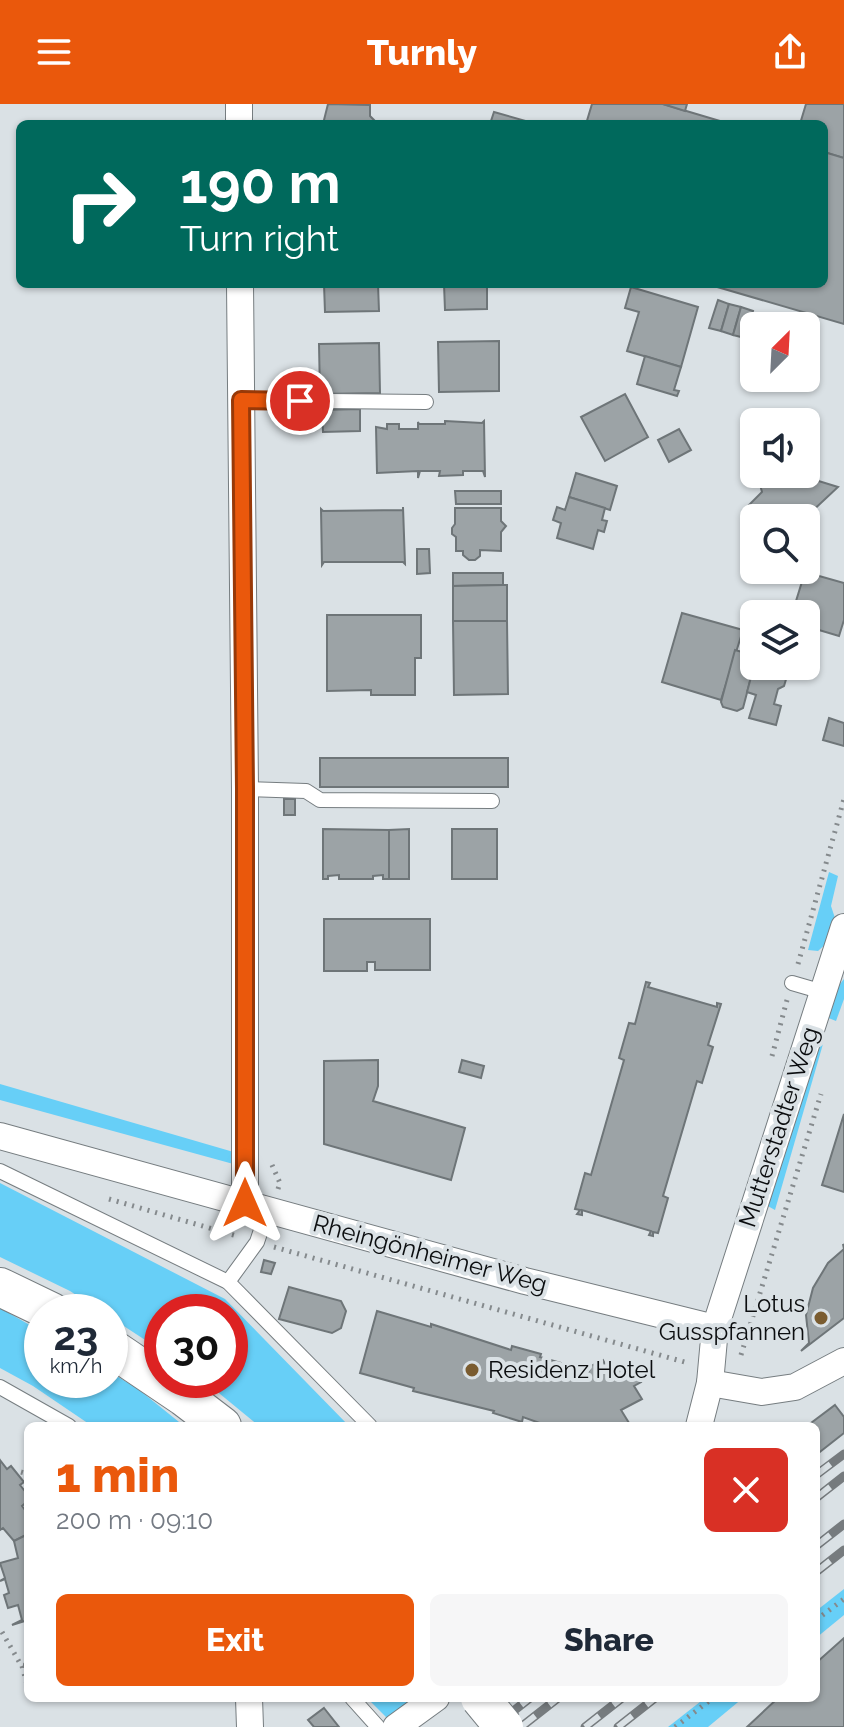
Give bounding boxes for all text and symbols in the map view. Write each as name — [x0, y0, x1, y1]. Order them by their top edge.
icon: menu — [32, 30, 76, 74]
icon: share — [768, 30, 812, 74]
text: Turnly — [367, 31, 477, 73]
text: 190 m — [180, 150, 341, 216]
icon: right — [48, 152, 152, 256]
text: Turn right — [180, 217, 339, 259]
north arrow — [740, 312, 820, 392]
map controls — [740, 312, 820, 680]
pin — [266, 367, 334, 435]
icon: arrive — [278, 379, 322, 423]
button: sound — [740, 408, 820, 488]
button: search — [740, 504, 820, 584]
button: layers — [740, 600, 820, 680]
street label: Mutterstadter Weg — [732, 1023, 825, 1231]
position arrow — [203, 1161, 287, 1245]
street label: Rheingönheimer Weg — [310, 1208, 550, 1299]
place label: Lotus Gusspfannen — [659, 1289, 805, 1346]
speed limit sign: 30 — [144, 1294, 248, 1398]
marker: Lotus Gusspfannen — [812, 1309, 830, 1327]
text: 23 — [54, 1312, 98, 1359]
text: km/h — [50, 1354, 102, 1378]
place label: Residenz Hotel — [488, 1355, 656, 1384]
marker: Residenz Hotel — [463, 1361, 481, 1379]
text: 1 min — [56, 1447, 179, 1503]
button: close — [704, 1448, 788, 1532]
text: 200 m · 09:10 — [56, 1505, 213, 1535]
button: Exit — [56, 1594, 414, 1686]
button: Share — [430, 1594, 788, 1686]

